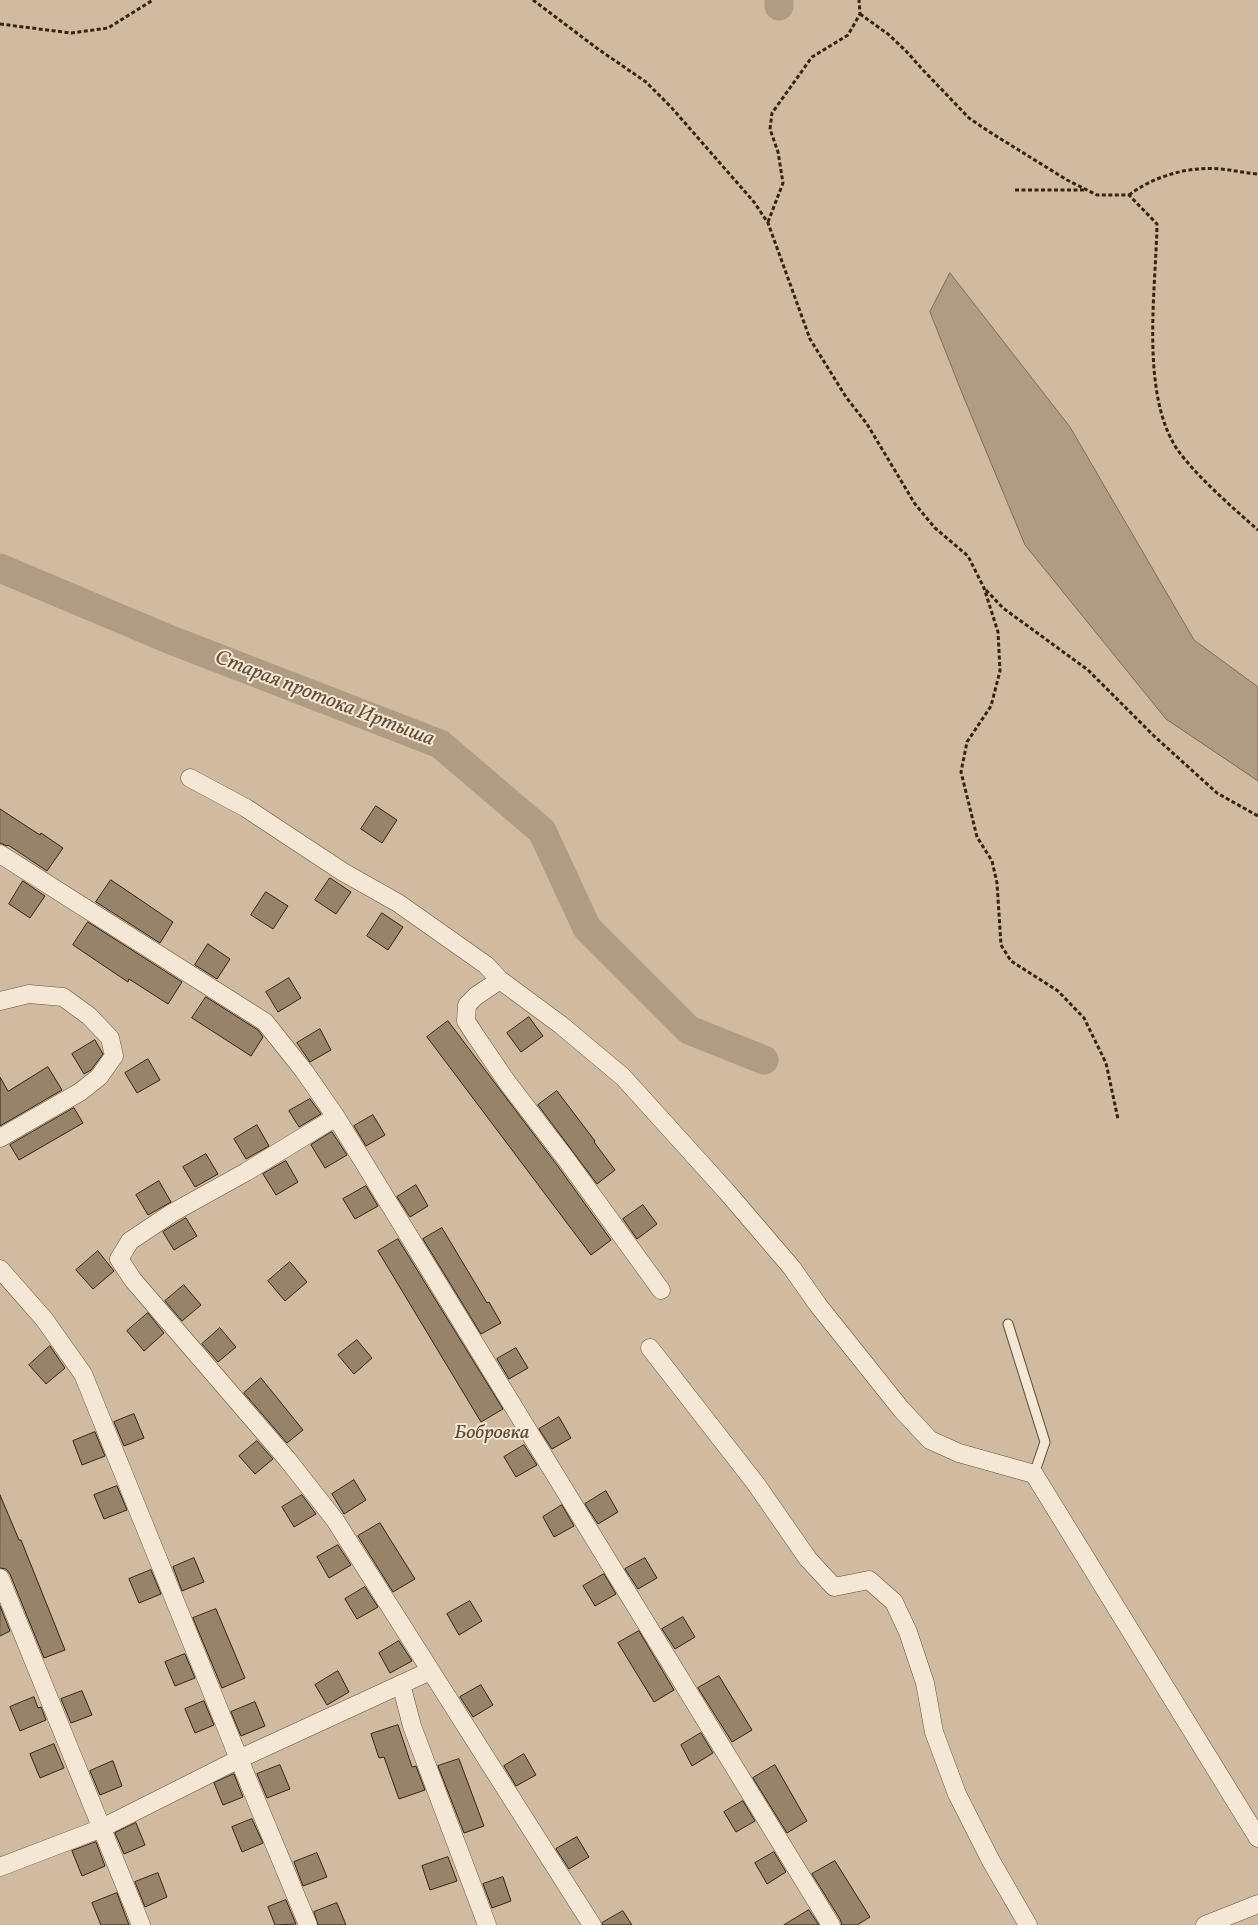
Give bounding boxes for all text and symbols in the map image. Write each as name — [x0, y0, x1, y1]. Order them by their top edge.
water label: Старая протока Иртыша — [211, 646, 437, 754]
park label: Бобровка — [455, 1422, 529, 1446]

